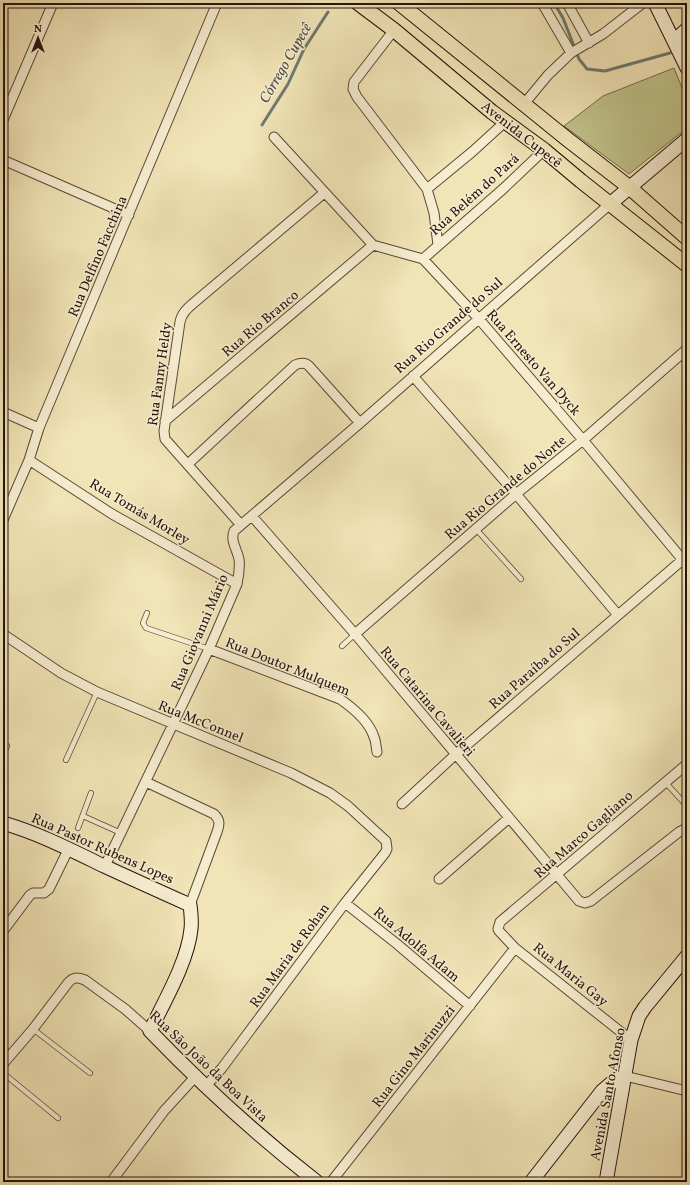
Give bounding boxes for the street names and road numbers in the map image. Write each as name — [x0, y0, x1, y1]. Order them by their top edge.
street label: Avenida Cupecê — [477, 98, 566, 173]
street label: Rua Belém do Pará — [426, 150, 524, 241]
street label: Rua Delfino Facchina — [64, 193, 133, 320]
street label: Rua Rio Grande do Sul — [391, 274, 507, 379]
street label: Rua Rio Branco — [219, 286, 303, 362]
street label: Rua Ernesto Van Dyck — [481, 306, 584, 420]
street label: Rua Fanny Heldy — [144, 321, 177, 427]
street label: Rua Rio Grande do Norte — [441, 431, 571, 545]
street label: Rua Tomás Morley — [85, 475, 193, 550]
street label: Rua Giovanni Mário — [167, 572, 233, 694]
street label: Rua Paraíba do Sul — [485, 624, 585, 714]
street label: Rua Doutor Mulquem — [222, 634, 353, 701]
street label: Rua Catarina Cavalieri — [375, 643, 479, 761]
street label: Rua McConnel — [155, 697, 246, 748]
street label: Rua Marco Gagliano — [531, 787, 637, 883]
street label: Rua Pastor Rubens Lopes — [28, 809, 177, 889]
street label: Rua Maria de Rohan — [246, 900, 335, 1012]
street label: Rua Adolfa Adam — [369, 903, 463, 987]
street label: Rua Maria Gay — [529, 939, 612, 1012]
street label: Rua Gino Marinuzzi — [368, 1002, 460, 1112]
street label: Rua São João da Boa Vista — [145, 1007, 271, 1127]
street label: Avenida Santo Afonso — [586, 1026, 631, 1162]

